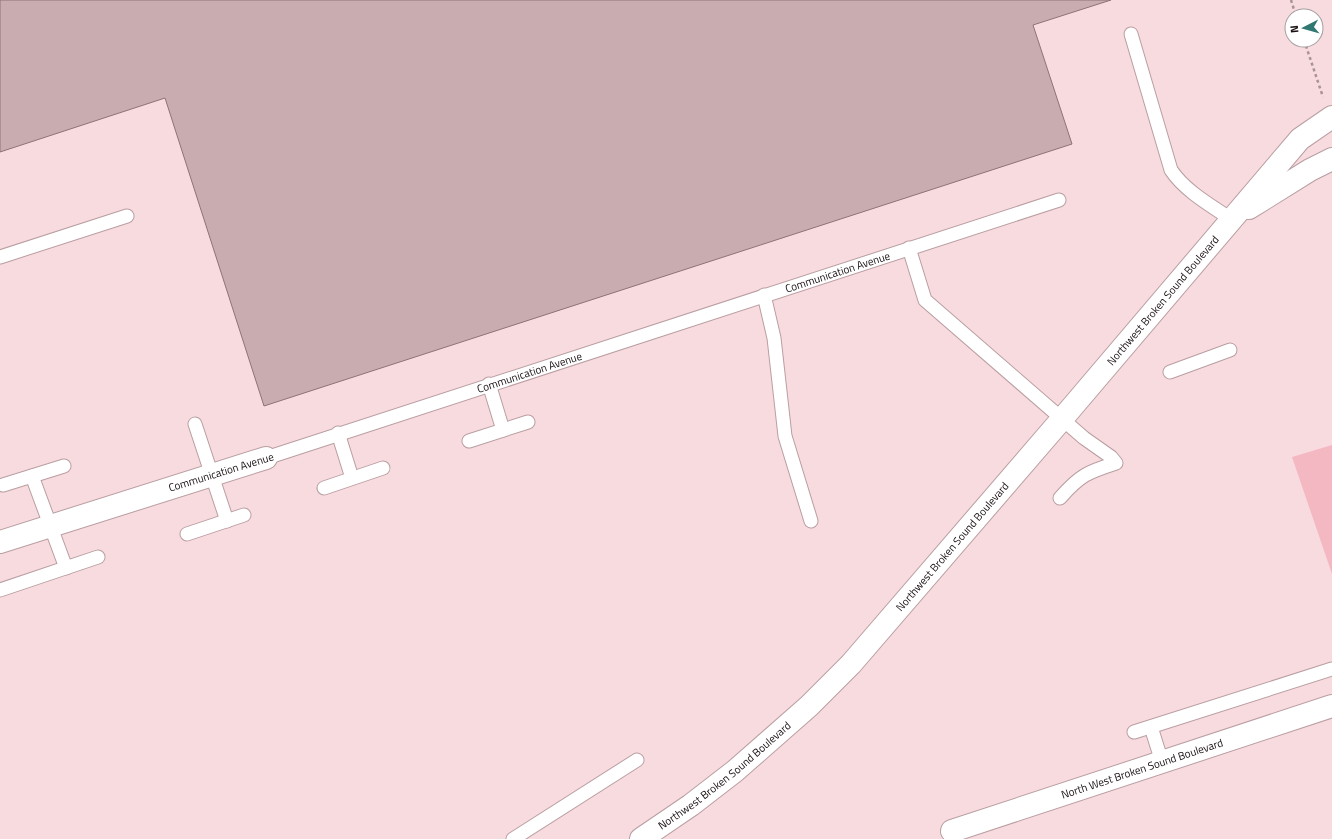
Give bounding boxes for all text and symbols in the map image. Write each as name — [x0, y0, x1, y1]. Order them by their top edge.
north arrow — [1284, 8, 1324, 48]
text: N — [1286, 24, 1302, 34]
street label: Northwest Broken Sound Boulevard — [1103, 232, 1223, 369]
street label: Communication Avenue — [783, 247, 892, 297]
street label: Communication Avenue — [475, 348, 584, 397]
street label: Communication Avenue — [166, 448, 276, 496]
street label: Northwest Broken Sound Boulevard — [892, 478, 1012, 615]
street label: Northwest Broken Sound Boulevard — [655, 717, 794, 833]
street label: North West Broken Sound Boulevard — [1059, 734, 1225, 803]

